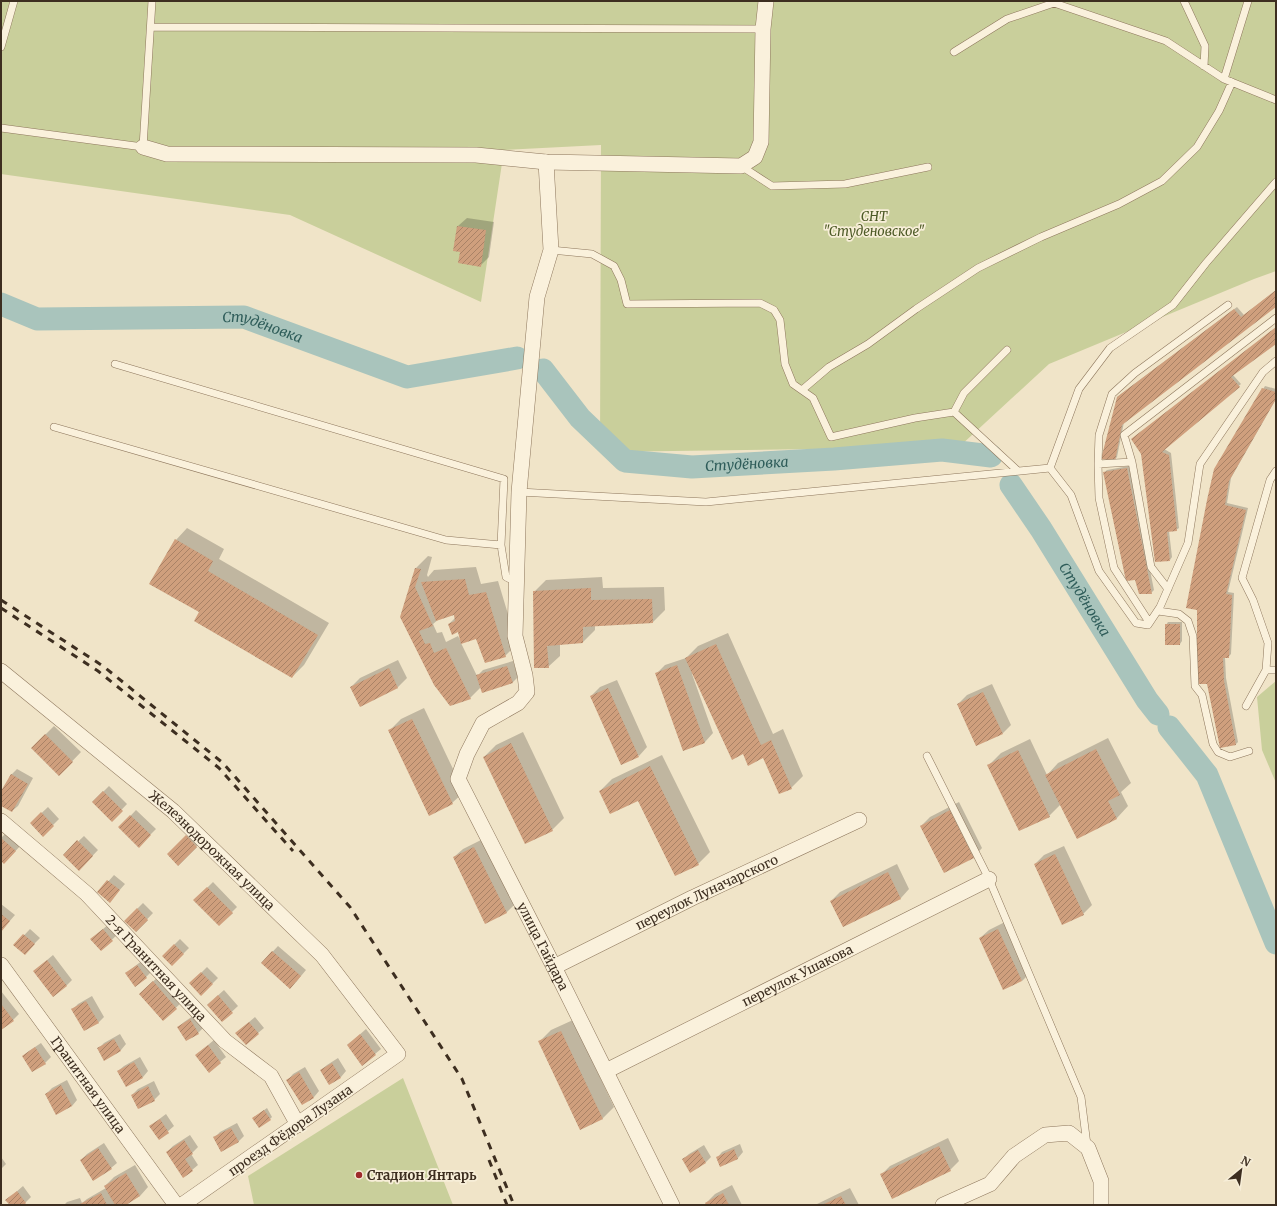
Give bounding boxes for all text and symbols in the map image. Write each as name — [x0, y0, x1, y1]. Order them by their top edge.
park label: СНТ "Студеновское" — [823, 208, 925, 240]
water label: Студёновка — [222, 308, 305, 347]
water label: Студёновка — [705, 453, 789, 475]
water label: Студёновка — [1055, 559, 1114, 640]
street label: Железнодорожная улица — [145, 787, 278, 914]
street label: переулок Луначарского — [633, 851, 781, 934]
street label: улица Гайдара — [513, 899, 572, 993]
street label: 2-я Гранитная улица — [102, 911, 210, 1025]
street label: переулок Ушакова — [739, 941, 856, 1010]
street label: Гранитная улица — [47, 1033, 129, 1137]
street label: проезд Фёдора Лузана — [225, 1081, 356, 1180]
north arrow — [1221, 1150, 1261, 1190]
text: N — [1239, 1153, 1253, 1170]
place label: Стадион Янтарь — [367, 1167, 477, 1184]
marker: Стадион Янтарь — [354, 1170, 364, 1180]

